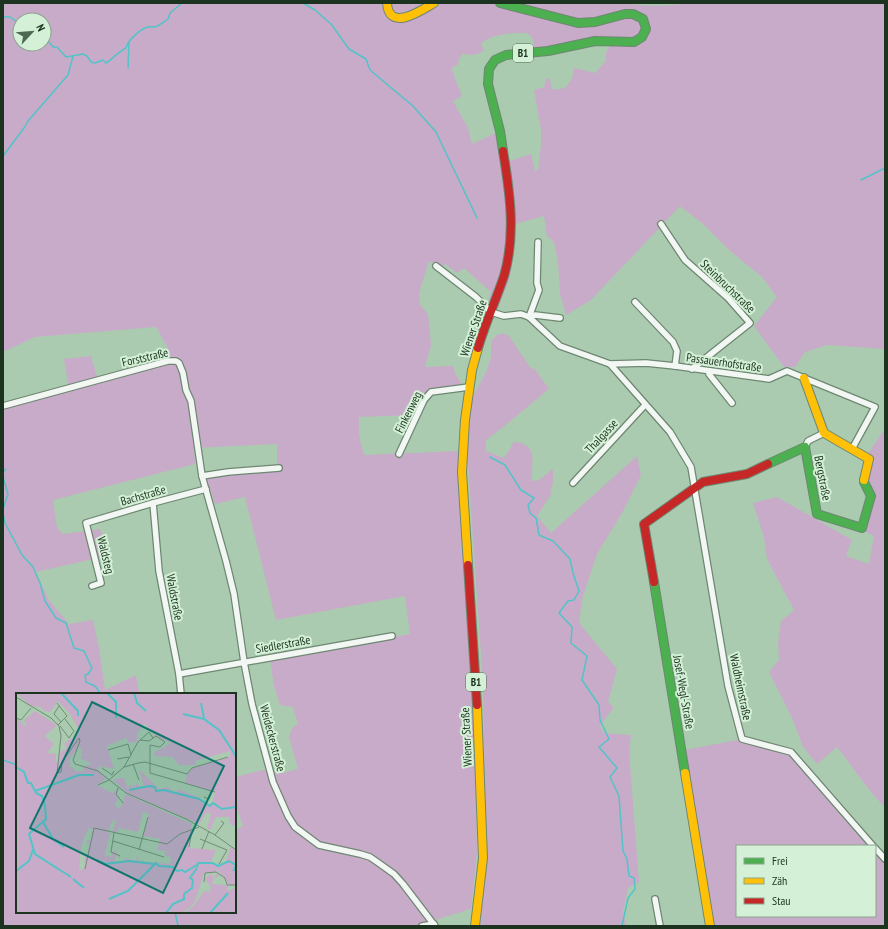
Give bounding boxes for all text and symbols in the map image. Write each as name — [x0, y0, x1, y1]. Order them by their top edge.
north arrow — [12, 12, 52, 52]
text: N — [33, 22, 49, 33]
road number: B1 — [513, 44, 533, 62]
street label: Steinbruchstraße — [697, 256, 759, 316]
street label: Wiener Straße — [456, 298, 490, 358]
street label: Forststraße — [120, 344, 170, 370]
street label: Passauerhofstraße — [685, 349, 763, 375]
street label: Finkenweg — [391, 389, 425, 435]
street label: Thalgasse — [581, 416, 621, 456]
street label: Bergstraße — [811, 454, 835, 502]
street label: Bachstraße — [119, 481, 167, 509]
street label: Waldsteg — [94, 535, 118, 575]
street label: Waldstraße — [163, 573, 187, 621]
street label: Siedlerstraße — [255, 632, 312, 656]
street label: Waldheimstraße — [727, 652, 755, 722]
street label: Josef-Wegl-Straße — [670, 653, 698, 730]
road number: B1 — [466, 673, 486, 691]
inset map — [16, 693, 236, 913]
street label: Weideckerstraße — [257, 703, 289, 773]
street label: Wiener Straße — [457, 707, 475, 767]
legend — [736, 845, 876, 917]
text: Frei — [772, 853, 788, 868]
text: Zäh — [772, 873, 787, 888]
text: Stau — [772, 893, 790, 908]

